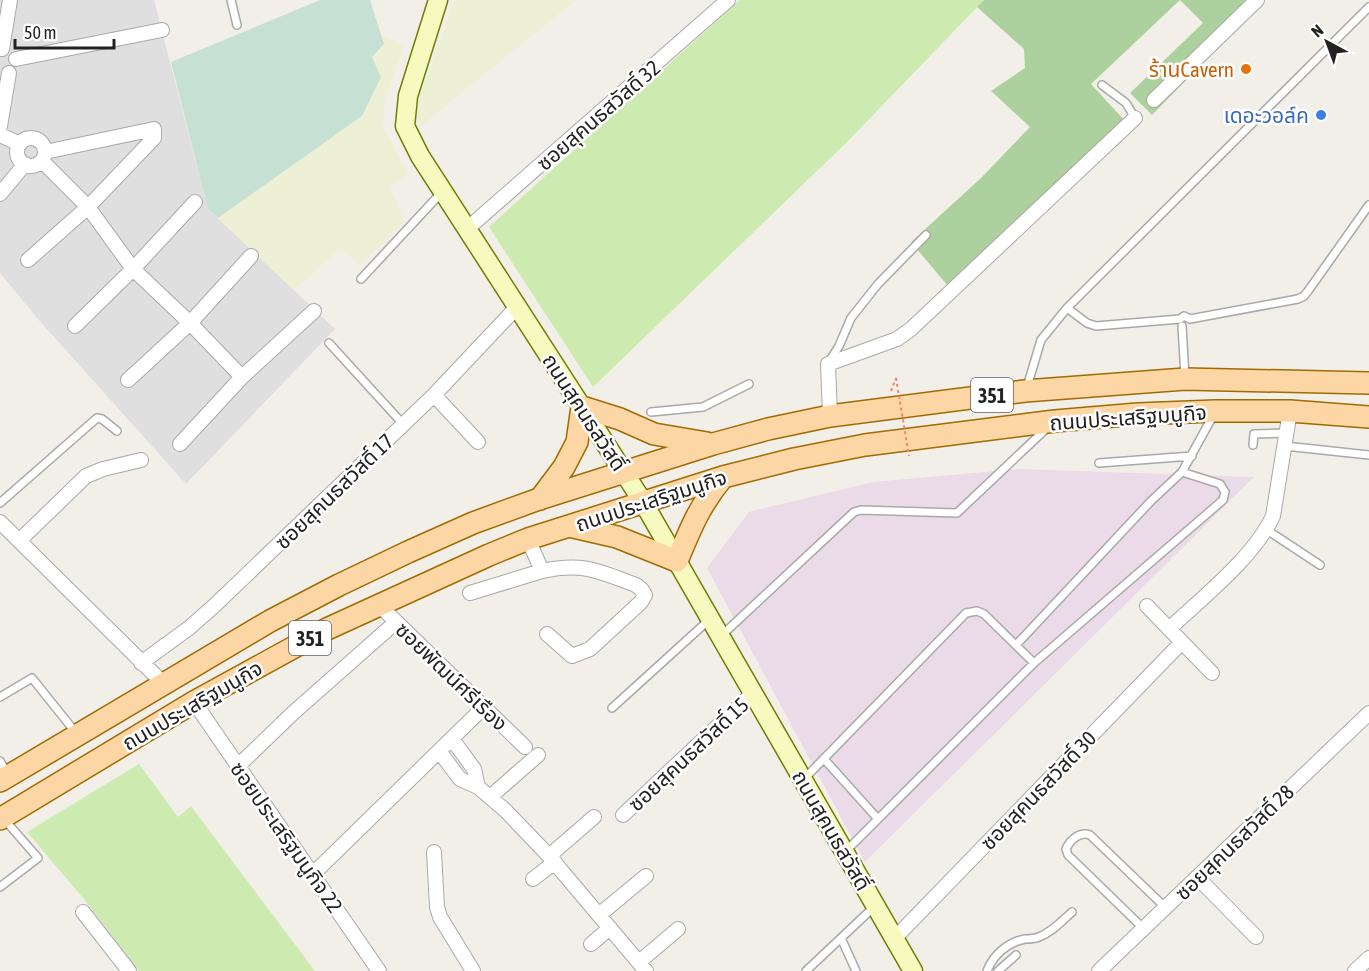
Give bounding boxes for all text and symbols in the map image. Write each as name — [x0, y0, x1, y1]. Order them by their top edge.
scale bar — [15, 12, 114, 50]
north arrow — [1297, 12, 1357, 72]
text: N — [1308, 21, 1327, 41]
text: 50 m — [24, 22, 56, 43]
street label: ซอยสุคนธสวัสดิ์ 32 — [532, 55, 666, 177]
place label: ร้านCavern — [1149, 57, 1234, 81]
marker: ร้านCavern — [1239, 62, 1253, 76]
place label: เดอะวอล์ค — [1224, 103, 1309, 127]
marker: เดอะวอล์ค — [1314, 108, 1328, 122]
street label: ถนนสุคนธสวัสดิ์ — [537, 349, 632, 476]
road number: 351 — [971, 378, 1013, 412]
street label: ถนนประเสริฐมนูกิจ — [1048, 400, 1208, 436]
street label: ซอยสุคนธสวัสดิ์ 17 — [270, 428, 400, 555]
street label: ถนนประเสริฐมนูกิจ — [572, 464, 730, 538]
street label: ซอยพัฒน์ศรีเรือง — [391, 617, 513, 735]
road number: 351 — [289, 621, 331, 655]
street label: ถนนประเสริฐมนูกิจ — [118, 655, 267, 757]
street label: ซอยสุคนธสวัสดิ์ 15 — [623, 692, 754, 817]
street label: ซอยสุคนธสวัสดิ์ 30 — [975, 726, 1102, 856]
street label: ซอยประเสริฐมนูกิจ 22 — [224, 757, 348, 918]
street label: ถนนสุคนธสวัสดิ์ — [786, 766, 876, 895]
street label: ซอยสุคนธสวัสดิ์ 28 — [1170, 779, 1300, 906]

